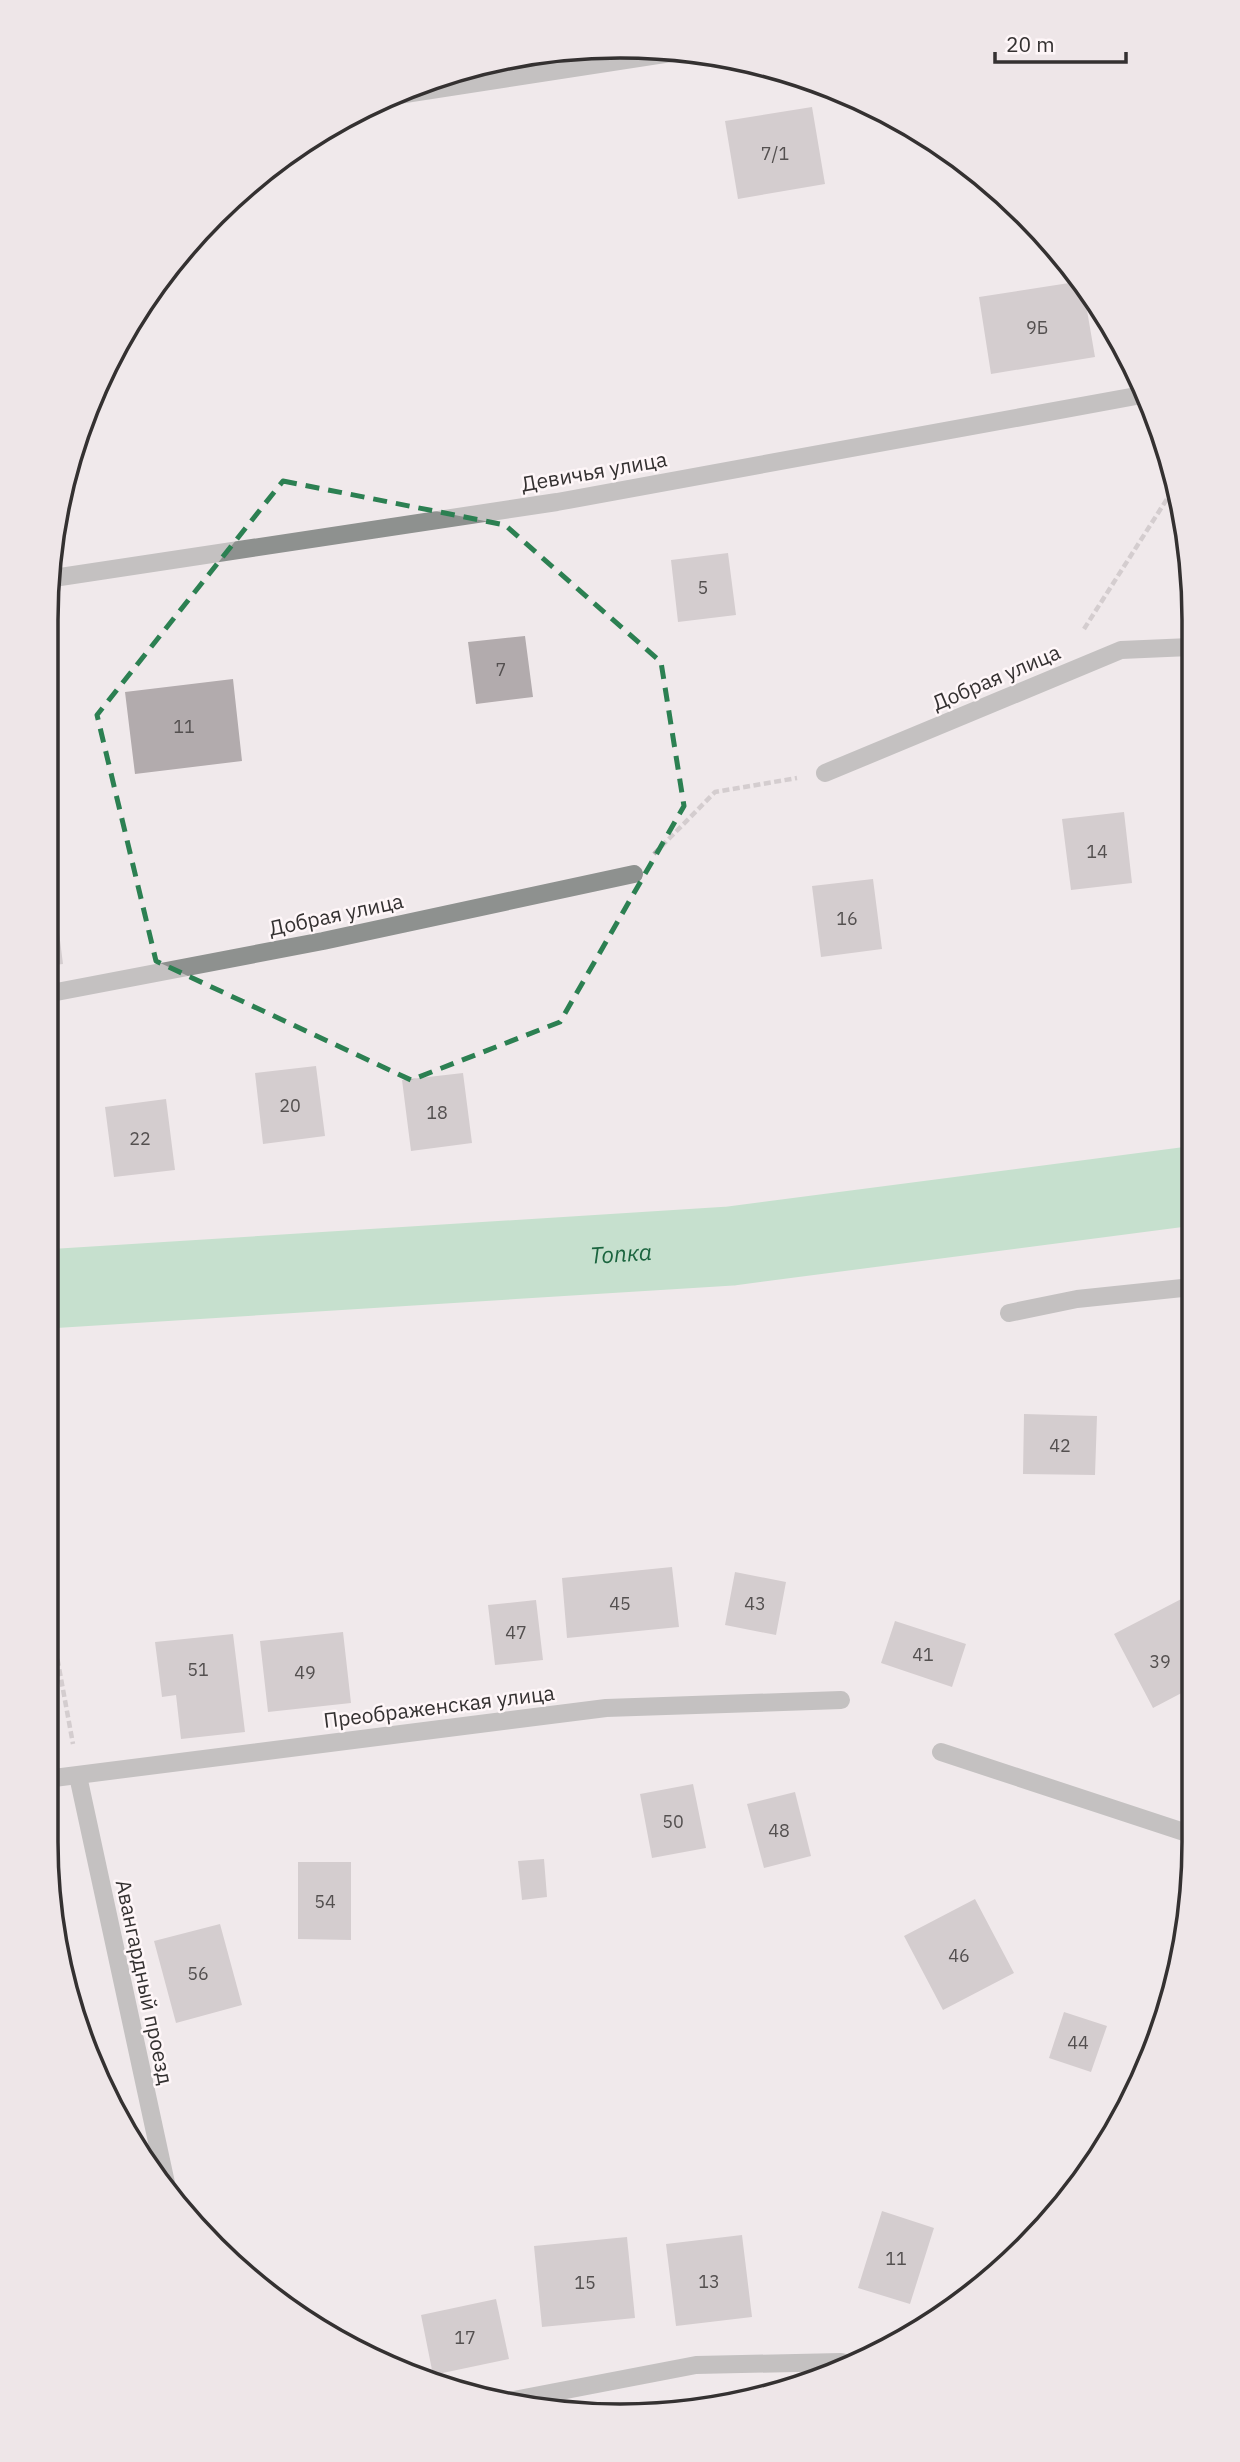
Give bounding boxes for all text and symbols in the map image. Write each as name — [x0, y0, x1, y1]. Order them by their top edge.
scale bar — [995, 21, 1126, 65]
text: 20 m — [1006, 30, 1055, 58]
house number: 7/1 — [761, 142, 789, 165]
house number: 9Б — [1026, 316, 1048, 339]
street label: Девичья улица — [519, 444, 669, 498]
house number: 5 — [698, 576, 708, 599]
street label: Добрая улица — [928, 637, 1064, 717]
house number: 7 — [496, 658, 506, 681]
house number: 11 — [173, 715, 195, 738]
house number: 14 — [1086, 840, 1108, 863]
street label: Добрая улица — [266, 886, 406, 942]
house number: 16 — [836, 907, 858, 930]
house number: 20 — [279, 1094, 301, 1117]
house number: 18 — [426, 1101, 448, 1124]
house number: 22 — [129, 1127, 151, 1150]
water label: Топка — [589, 1236, 653, 1270]
house number: 42 — [1049, 1434, 1071, 1457]
house number: 45 — [609, 1592, 631, 1615]
house number: 43 — [744, 1592, 766, 1615]
house number: 47 — [505, 1621, 527, 1644]
house number: 41 — [912, 1643, 934, 1666]
house number: 39 — [1149, 1650, 1171, 1673]
house number: 51 — [187, 1658, 209, 1681]
house number: 49 — [294, 1661, 316, 1684]
street label: Преображенская улица — [322, 1678, 556, 1734]
house number: 50 — [662, 1810, 684, 1833]
house number: 48 — [768, 1819, 790, 1842]
street label: Авангардный проезд — [110, 1877, 180, 2087]
house number: 54 — [314, 1890, 336, 1913]
house number: 46 — [948, 1944, 970, 1967]
house number: 56 — [187, 1962, 209, 1985]
house number: 44 — [1067, 2031, 1089, 2054]
house number: 11 — [885, 2247, 907, 2270]
house number: 13 — [698, 2270, 720, 2293]
house number: 15 — [574, 2271, 596, 2294]
house number: 17 — [454, 2326, 476, 2349]

